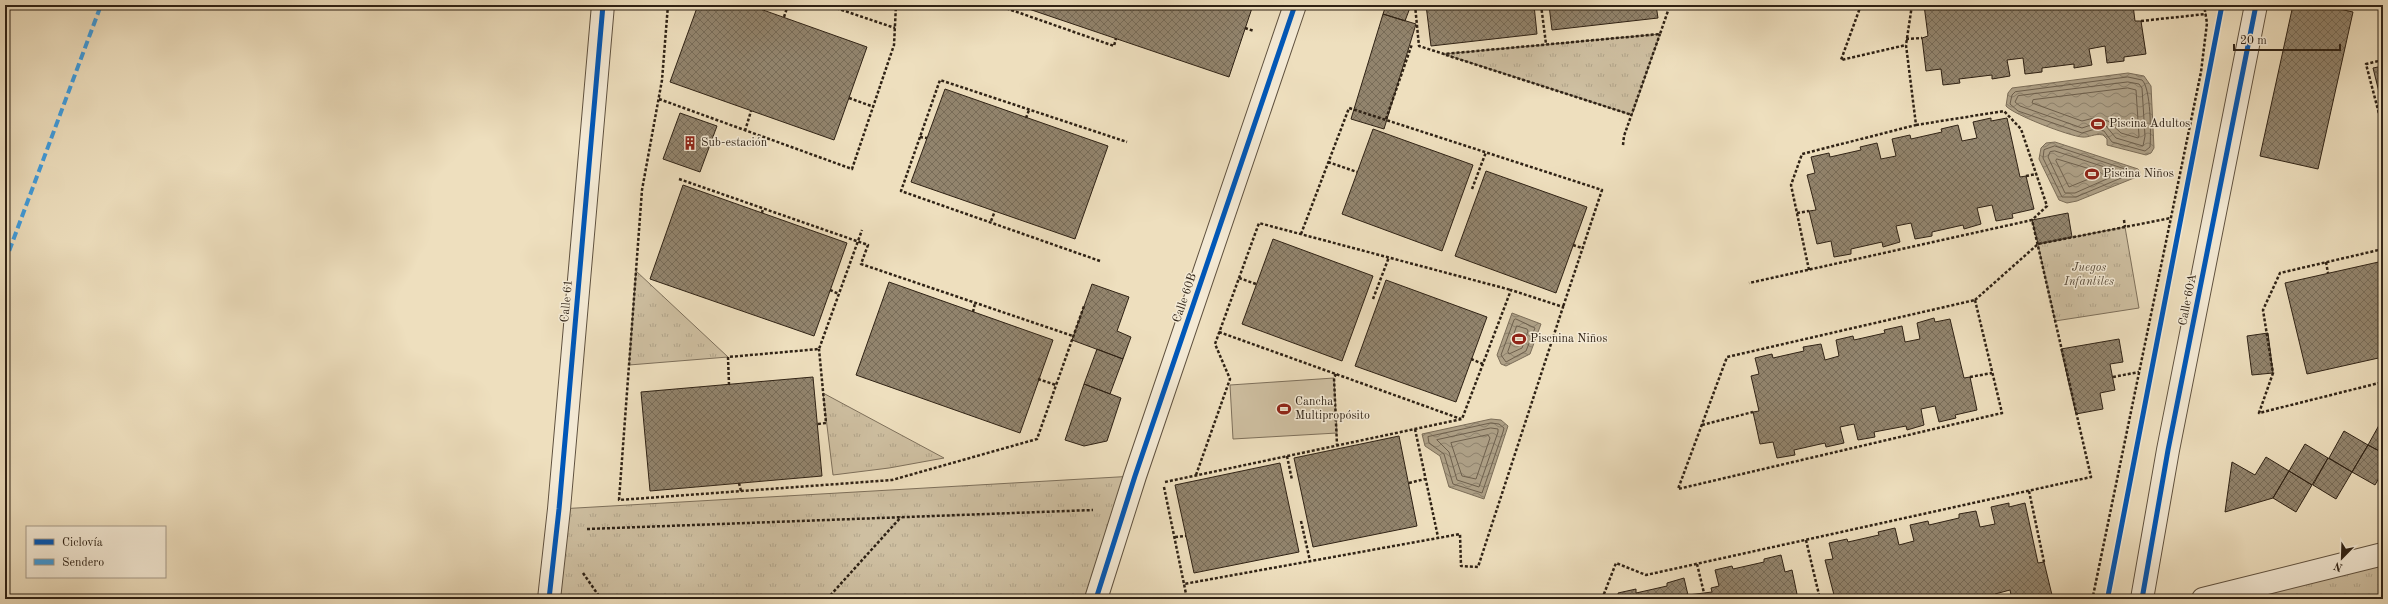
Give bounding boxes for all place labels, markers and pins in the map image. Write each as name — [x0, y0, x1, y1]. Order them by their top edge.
sports icon: Piscina Adultos — [2090, 116, 2106, 132]
place label: Piscina Adultos — [2109, 118, 2190, 130]
building icon: Sub-estación — [682, 135, 698, 151]
place label: Sub-estación — [701, 137, 768, 149]
sports icon: Piscina Niños — [2084, 166, 2100, 182]
place label: Piscina Niños — [2103, 168, 2174, 180]
sports icon: Piscnina Niños — [1511, 331, 1527, 347]
place label: Piscnina Niños — [1530, 333, 1607, 345]
place label: Cancha Multipropósito — [1295, 396, 1370, 422]
sports icon: Cancha Multipropósito — [1276, 401, 1292, 417]

